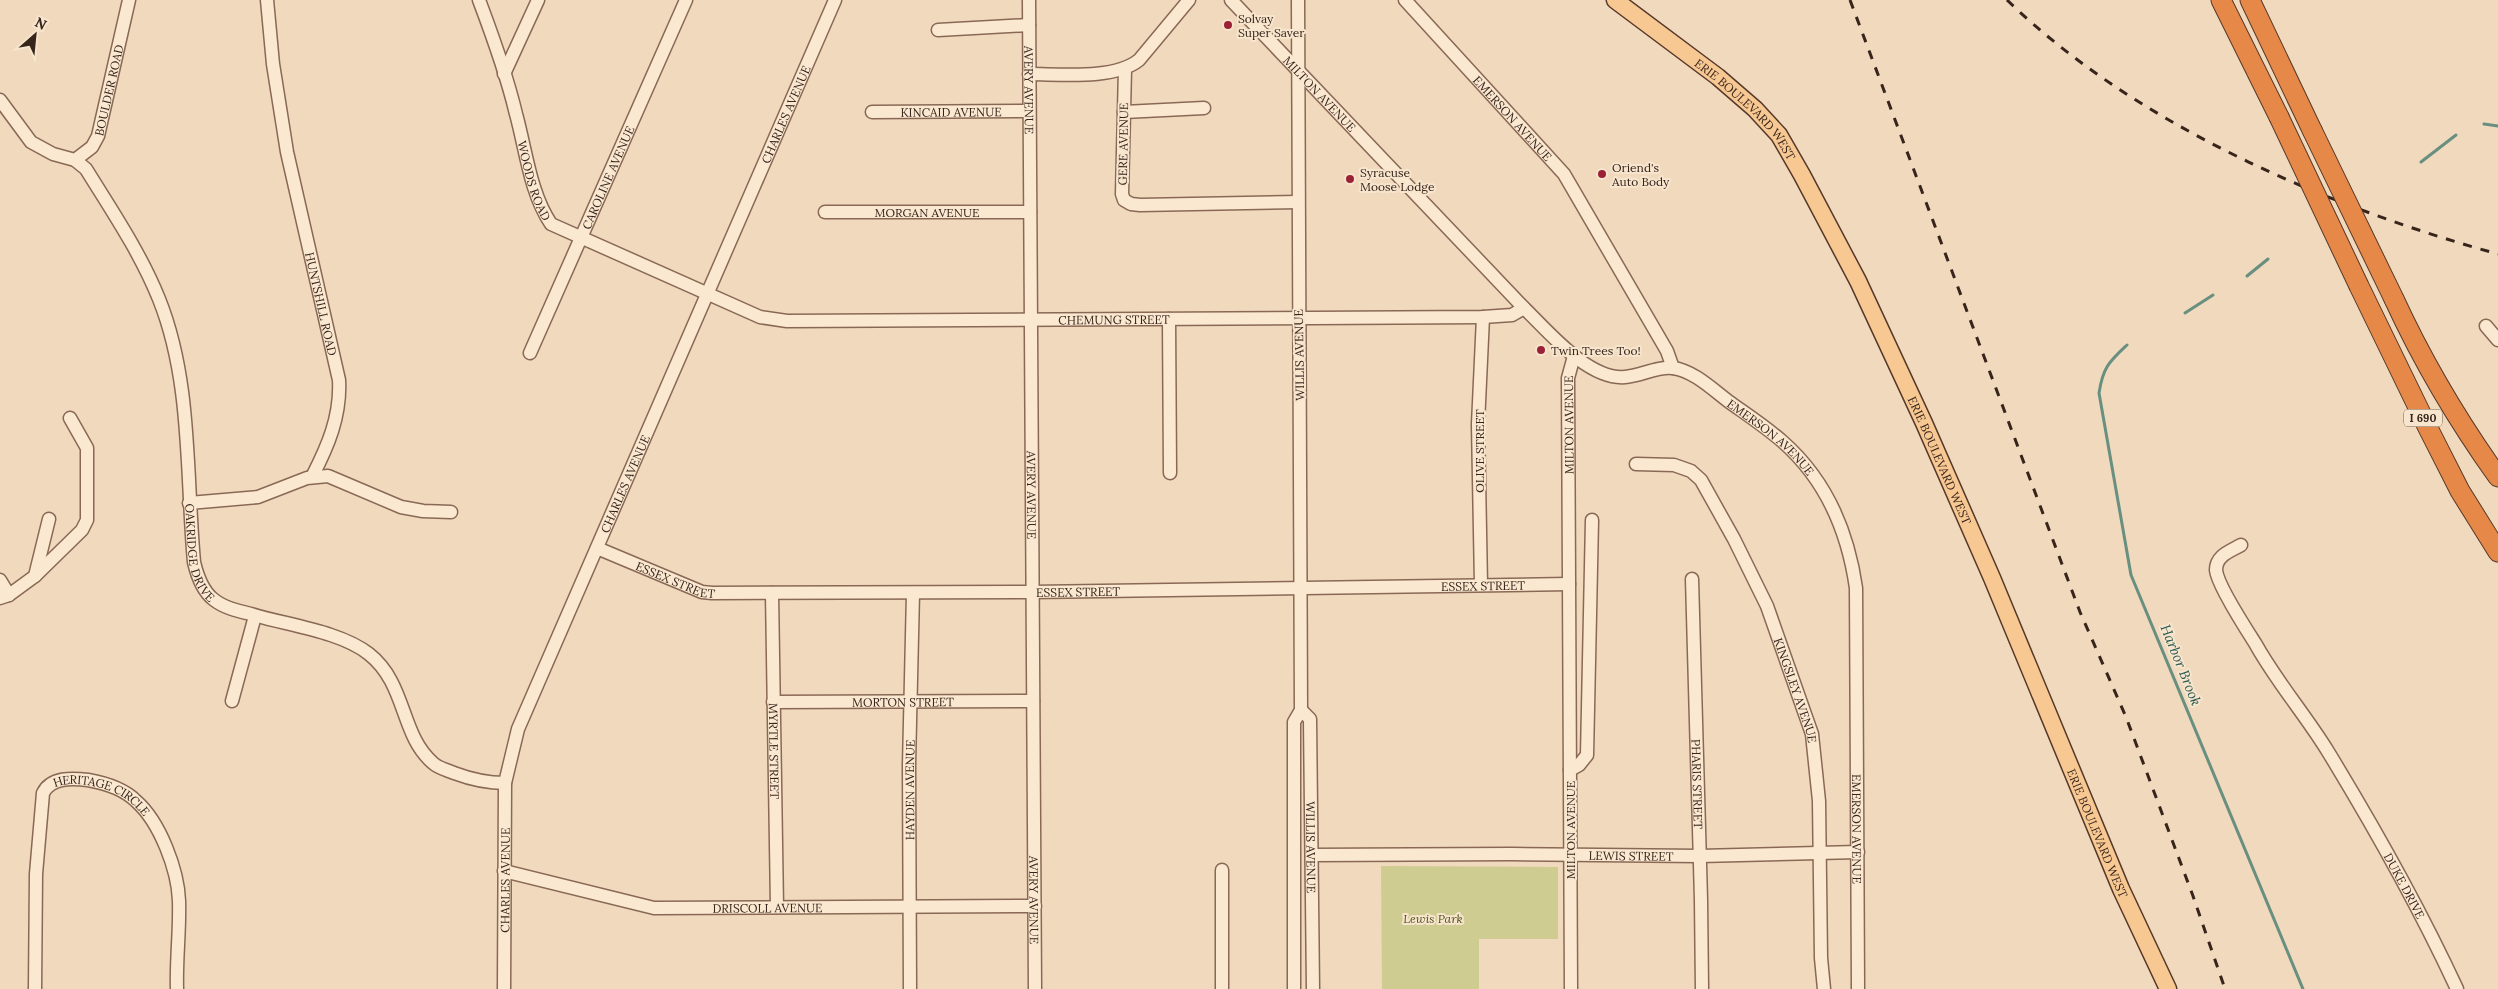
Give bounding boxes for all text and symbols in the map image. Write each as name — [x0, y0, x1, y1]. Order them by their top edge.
north arrow — [10, 10, 60, 60]
place label: Solvay Super Saver — [1238, 11, 1305, 40]
text: N — [32, 13, 50, 34]
marker: Solvay Super Saver — [1222, 19, 1234, 31]
street label: BOULDER ROAD — [91, 43, 126, 137]
street label: AVERY AVENUE — [1022, 45, 1037, 134]
street label: MILTON AVENUE — [1280, 53, 1359, 134]
street label: ERIE BOULEVARD WEST — [1692, 55, 1799, 163]
street label: CHARLES AVENUE — [758, 63, 813, 165]
street label: EMERSON AVENUE — [1470, 72, 1556, 164]
street label: GERE AVENUE — [1115, 103, 1131, 185]
street label: KINCAID AVENUE — [900, 104, 1002, 119]
street label: CAROLINE AVENUE — [578, 123, 637, 231]
street label: WOODS ROAD — [515, 139, 555, 223]
place label: Oriend's Auto Body — [1611, 160, 1670, 189]
place label: Syracuse Moose Lodge — [1360, 165, 1435, 194]
marker: Oriend's Auto Body — [1596, 168, 1608, 180]
marker: Syracuse Moose Lodge — [1344, 173, 1356, 185]
street label: MORGAN AVENUE — [875, 205, 979, 220]
street label: HUNTSHILL ROAD — [303, 250, 341, 357]
street label: WILLIS AVENUE — [1291, 309, 1307, 401]
street label: CHEMUNG STREET — [1058, 311, 1170, 327]
place label: Twin Trees Too! — [1551, 343, 1641, 358]
marker: Twin Trees Too! — [1535, 344, 1547, 356]
street label: MILTON AVENUE — [1560, 376, 1576, 474]
street label: ERIE BOULEVARD WEST — [1905, 394, 1975, 527]
street label: EMERSON AVENUE — [1725, 396, 1818, 478]
street label: OLIVE STREET — [1472, 409, 1487, 493]
road number: I 690 — [2404, 409, 2442, 426]
street label: CHARLES AVENUE — [597, 432, 653, 535]
street label: AVERY AVENUE — [1024, 450, 1040, 539]
street label: OAKRIDGE DRIVE — [183, 503, 218, 605]
street label: ESSEX STREET — [634, 558, 716, 601]
street label: ESSEX STREET — [1441, 577, 1526, 593]
street label: ESSEX STREET — [1036, 583, 1121, 599]
water label: Harbor Brook — [2157, 622, 2205, 708]
street label: KINGSLEY AVENUE — [1771, 636, 1820, 744]
street label: MORTON STREET — [852, 694, 954, 709]
street label: MYRTLE STREET — [766, 703, 783, 799]
street label: HAYDEN AVENUE — [901, 739, 917, 840]
street label: PHARIS STREET — [1689, 739, 1707, 830]
street label: ERIE BOULEVARD WEST — [2064, 766, 2132, 900]
street label: HERITAGE CIRCLE — [51, 771, 154, 818]
street label: EMERSON AVENUE — [1849, 774, 1865, 884]
street label: MILTON AVENUE — [1563, 781, 1578, 879]
street label: WILLIS AVENUE — [1303, 801, 1319, 893]
street label: CHARLES AVENUE — [497, 827, 512, 933]
street label: LEWIS STREET — [1588, 847, 1674, 863]
street label: DUKE DRIVE — [2381, 850, 2429, 921]
street label: AVERY AVENUE — [1027, 855, 1042, 944]
street label: DRISCOLL AVENUE — [712, 900, 823, 915]
park label: Lewis Park — [1403, 911, 1463, 926]

